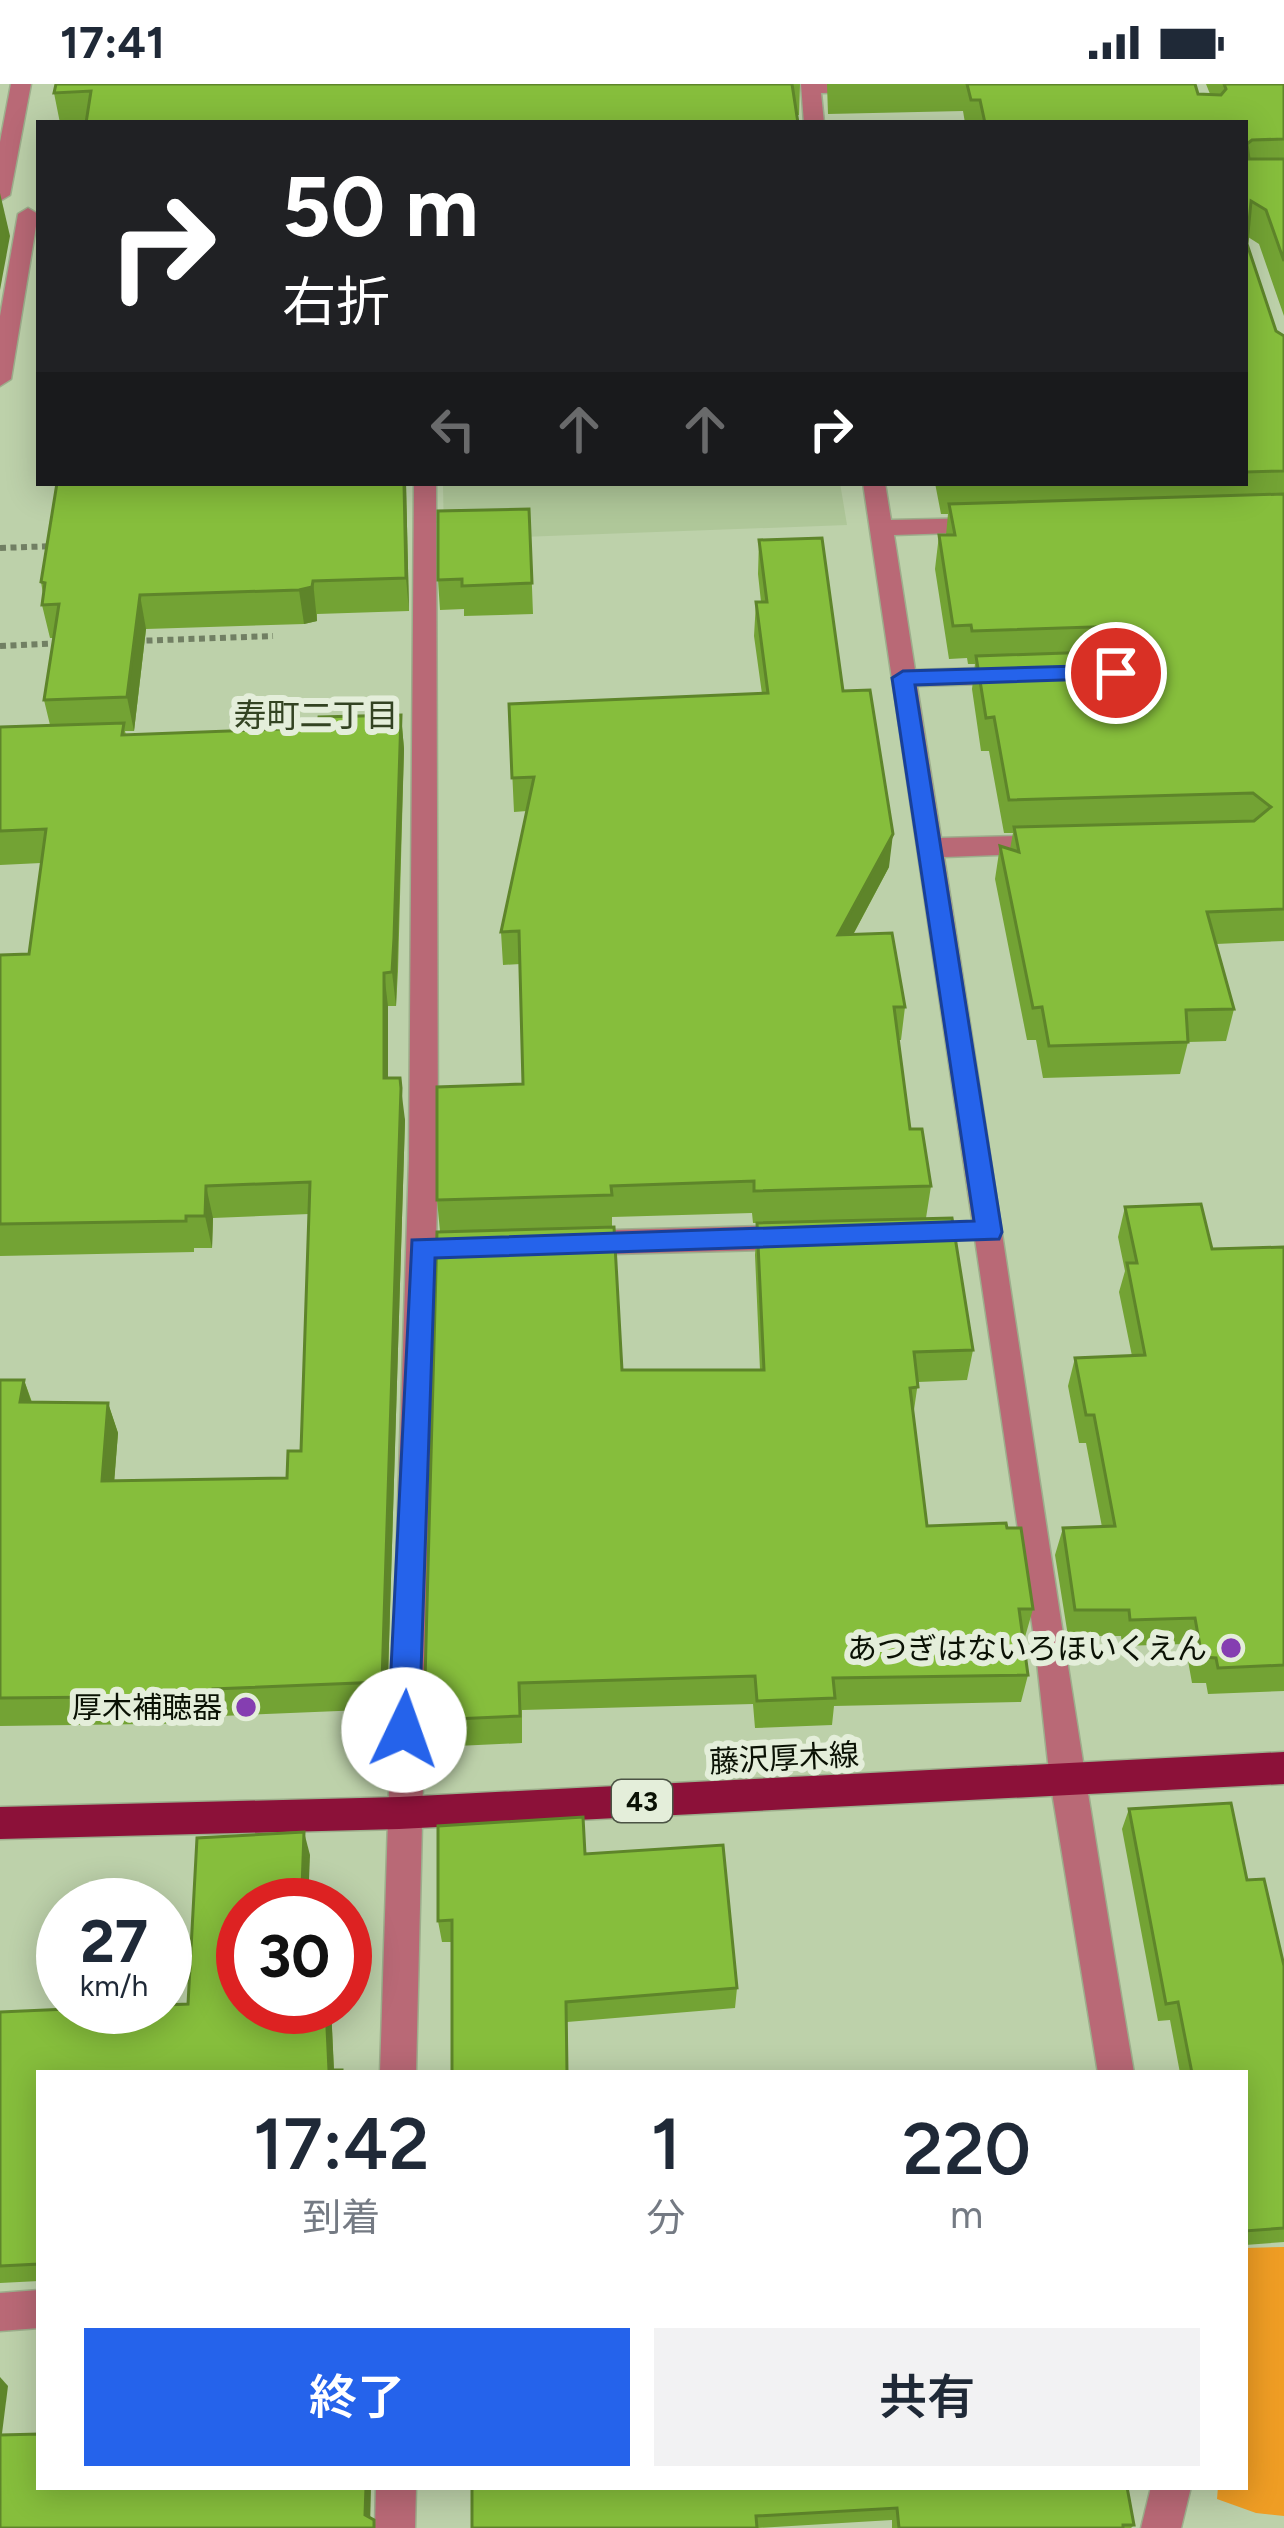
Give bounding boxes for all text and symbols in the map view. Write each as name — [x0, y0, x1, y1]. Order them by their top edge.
text: 17:41 — [60, 15, 165, 69]
text: 50 m — [282, 156, 478, 257]
icon: right — [84, 168, 240, 324]
text: 右折 — [282, 270, 390, 335]
icon: left — [420, 396, 486, 462]
icon: ahead — [546, 396, 612, 462]
icon: ahead — [672, 396, 738, 462]
icon: right — [798, 396, 864, 462]
pin — [1065, 622, 1167, 724]
icon: arrive — [1083, 640, 1149, 706]
district label: 寿町二丁目 — [234, 696, 399, 735]
place label: あつぎはないろほいくえん — [847, 1630, 1207, 1667]
marker: あつぎはないろほいくえん — [1218, 1635, 1244, 1661]
position arrow — [341, 1667, 467, 1793]
place label: 厚木補聴器 — [72, 1689, 222, 1726]
marker: 厚木補聴器 — [233, 1694, 259, 1720]
street label: 藤沢厚木線 — [708, 1736, 860, 1780]
road number: 43 — [612, 1780, 672, 1822]
speed limit sign: 30 — [216, 1878, 372, 2034]
text: 27 — [80, 1905, 148, 1977]
text: km/h — [80, 1967, 148, 2004]
text: 17:42 — [253, 2101, 429, 2187]
text: 1 — [651, 2101, 681, 2187]
text: 220 — [902, 2106, 1031, 2192]
text: m — [950, 2191, 983, 2238]
text: 到着 — [302, 2194, 380, 2241]
text: 分 — [646, 2194, 685, 2241]
button: 終了 — [84, 2328, 630, 2466]
button: 共有 — [654, 2328, 1200, 2466]

